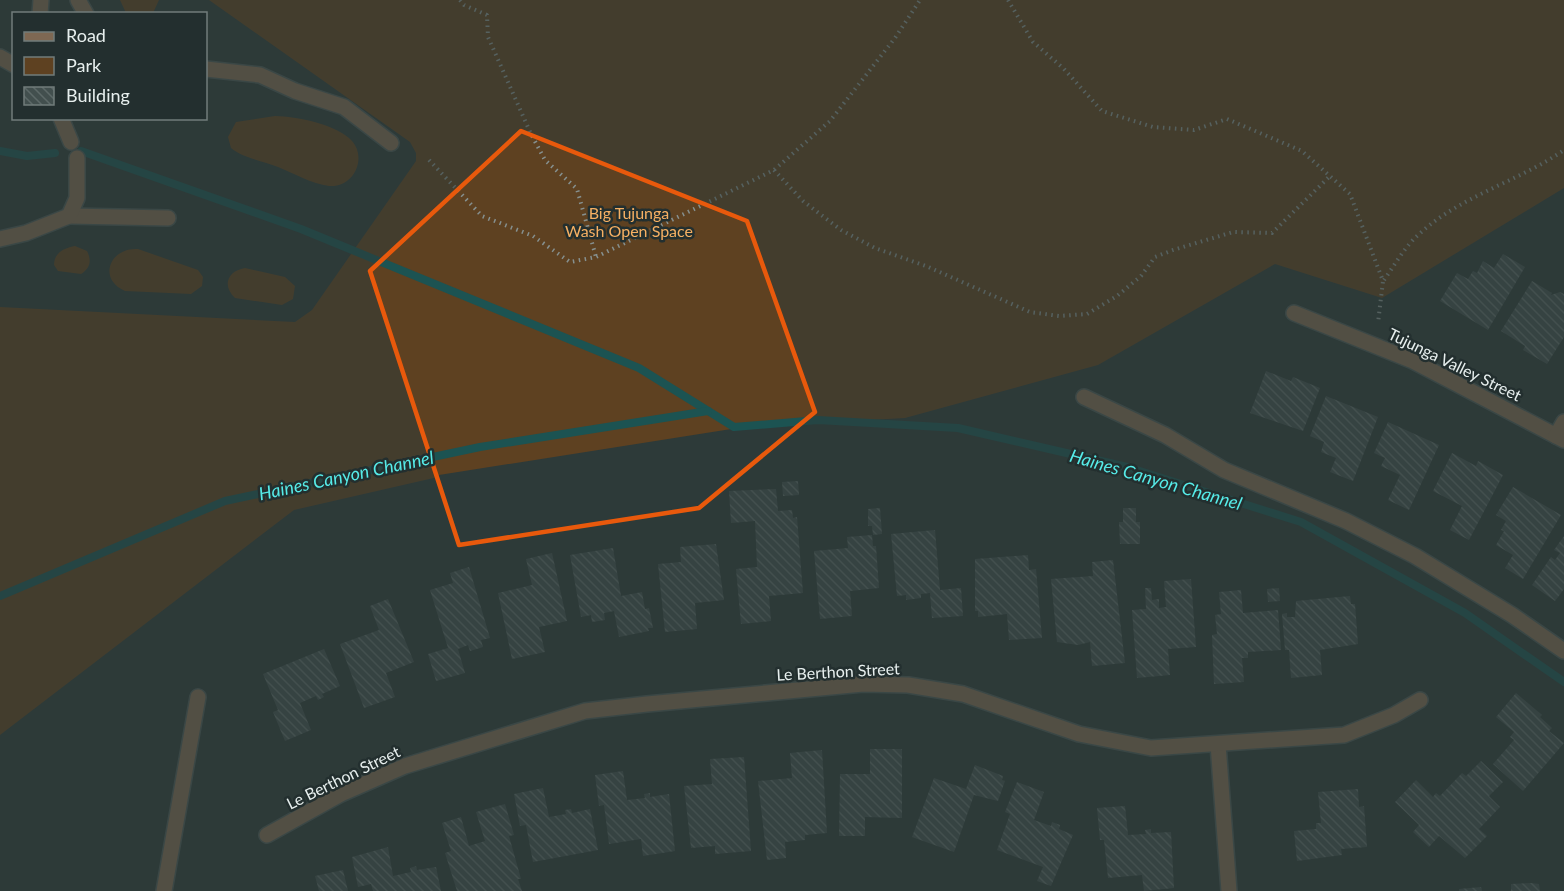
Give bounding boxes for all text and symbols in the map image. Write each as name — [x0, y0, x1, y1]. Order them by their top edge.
legend — [12, 12, 207, 120]
text: Road — [66, 24, 106, 46]
text: Park — [66, 54, 102, 76]
text: Building — [66, 84, 130, 106]
park label: Big Tujunga Wash Open Space — [565, 203, 693, 240]
street label: Tujunga Valley Street — [1385, 324, 1525, 405]
water label: Haines Canyon Channel — [1067, 444, 1245, 514]
water label: Haines Canyon Channel — [257, 446, 435, 504]
street label: Le Berthon Street — [776, 658, 900, 684]
street label: Le Berthon Street — [283, 741, 403, 813]

